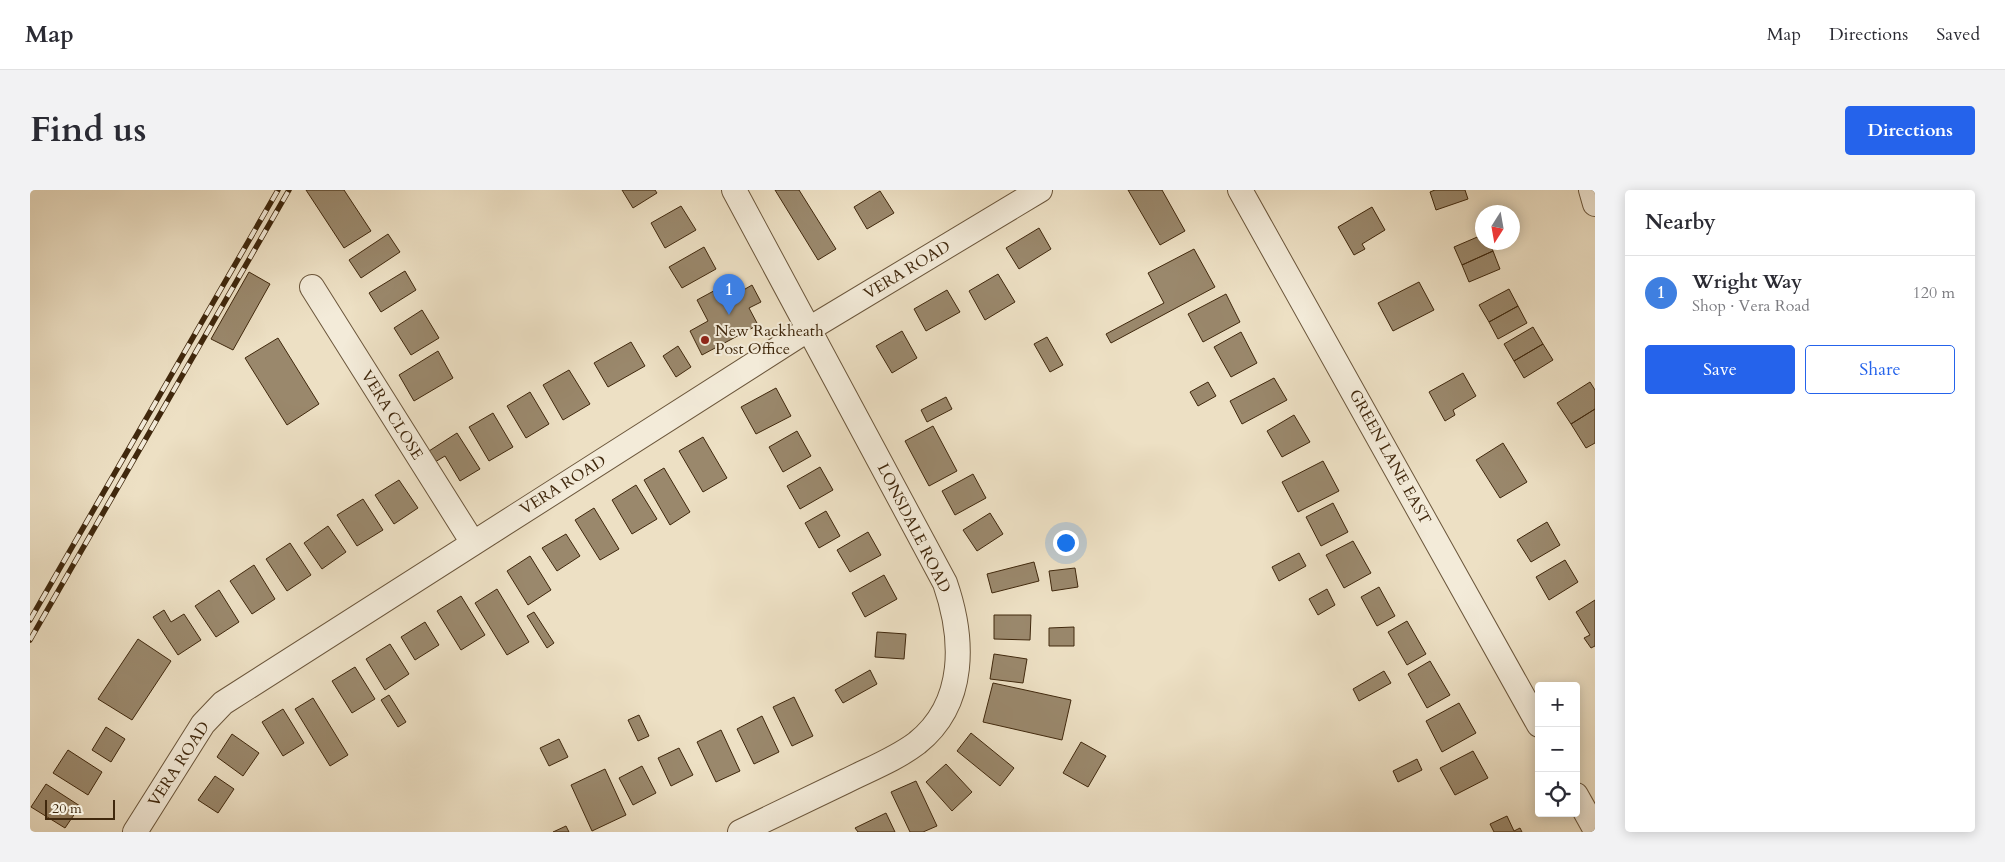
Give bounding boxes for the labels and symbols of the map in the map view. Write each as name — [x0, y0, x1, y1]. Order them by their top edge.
north arrow — [1475, 205, 1520, 250]
street label: VERA ROAD — [859, 235, 955, 305]
pin: 1 — [713, 274, 745, 315]
place label: New Rackheath Post Office — [715, 320, 824, 360]
marker: New Rackheath Post Office — [699, 334, 711, 346]
street label: VERA CLOSE — [356, 366, 428, 464]
street label: GREEN LANE EAST — [1344, 385, 1436, 529]
street label: VERA ROAD — [516, 450, 610, 520]
street label: LONSDALE ROAD — [872, 459, 956, 597]
your location — [1053, 530, 1079, 556]
street label: VERA ROAD — [143, 717, 215, 811]
scale bar — [45, 797, 115, 820]

